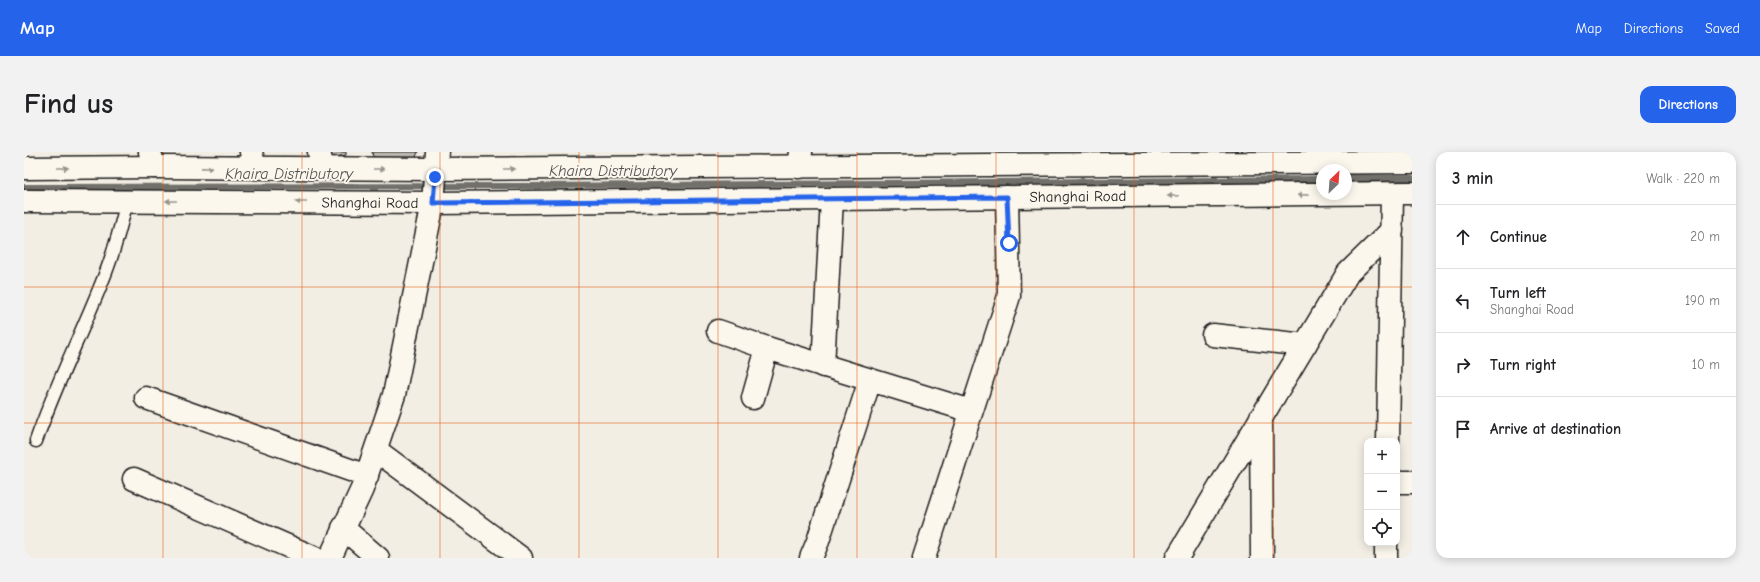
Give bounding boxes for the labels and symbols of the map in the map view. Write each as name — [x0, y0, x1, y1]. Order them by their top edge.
water label: Khaira Distributory — [549, 162, 678, 180]
north arrow — [1316, 164, 1352, 200]
one-way arrow — [57, 165, 70, 171]
one-way arrow — [201, 165, 214, 171]
water label: Khaira Distributory — [225, 165, 354, 183]
one-way arrow — [373, 166, 386, 172]
one-way arrow — [503, 166, 516, 172]
route end — [426, 168, 444, 186]
street label: Shanghai Road — [1029, 187, 1127, 206]
one-way arrow — [1296, 192, 1309, 198]
street label: Shanghai Road — [321, 193, 419, 212]
one-way arrow — [1166, 193, 1179, 199]
one-way arrow — [164, 198, 177, 204]
one-way arrow — [294, 199, 307, 205]
route start — [1000, 234, 1018, 252]

